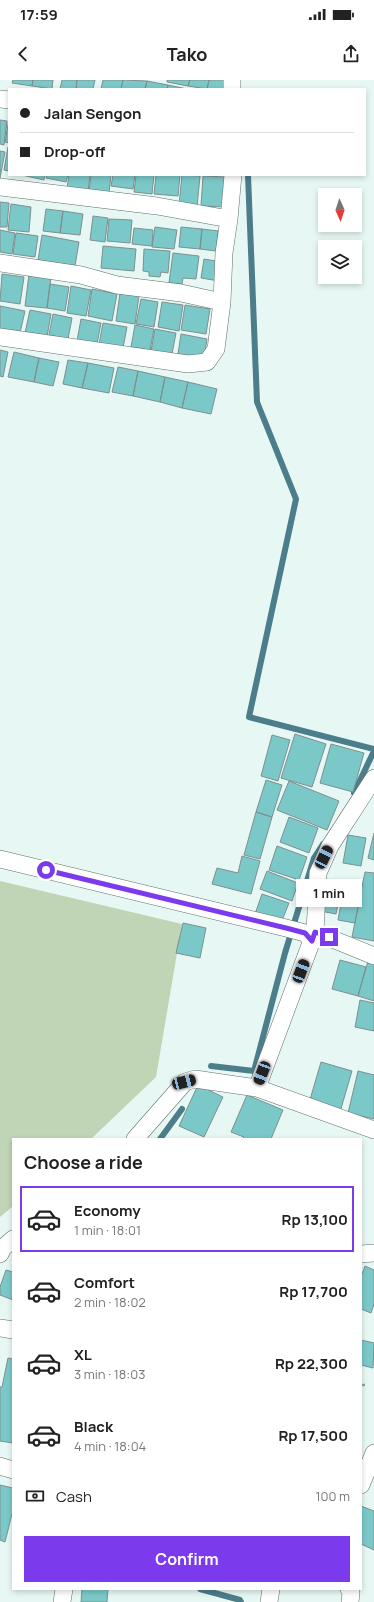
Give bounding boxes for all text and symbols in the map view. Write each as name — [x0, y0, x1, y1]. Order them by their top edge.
text: 17:59 — [20, 4, 58, 25]
text: Tako — [167, 42, 207, 66]
icon: back — [12, 43, 34, 65]
icon: share — [340, 43, 362, 65]
text: Jalan Sengon — [44, 103, 141, 124]
text: Drop-off — [44, 141, 105, 162]
north arrow — [318, 188, 362, 232]
map controls — [318, 188, 362, 284]
button: layers — [318, 240, 362, 284]
car — [313, 844, 335, 870]
route start — [37, 861, 55, 879]
callout: 1 min — [296, 879, 362, 907]
text: 1 min — [313, 884, 345, 902]
route end — [320, 928, 338, 946]
car — [291, 958, 311, 984]
car — [252, 1060, 272, 1086]
car — [171, 1073, 197, 1091]
text: Choose a ride — [24, 1150, 143, 1174]
text: Economy — [74, 1200, 141, 1221]
icon: car — [26, 1201, 62, 1237]
text: Rp 13,100 — [282, 1209, 348, 1230]
text: 1 min · 18:01 — [74, 1221, 141, 1239]
text: Comfort — [74, 1272, 135, 1293]
icon: car — [26, 1273, 62, 1309]
text: Rp 17,700 — [279, 1281, 348, 1302]
text: 2 min · 18:02 — [74, 1293, 146, 1311]
text: XL — [74, 1344, 92, 1365]
icon: car — [26, 1345, 62, 1381]
text: Rp 22,300 — [275, 1353, 348, 1374]
text: 3 min · 18:03 — [74, 1365, 145, 1383]
text: Black — [74, 1416, 113, 1437]
icon: car — [26, 1417, 62, 1453]
text: Rp 17,500 — [278, 1425, 348, 1446]
text: 4 min · 18:04 — [74, 1437, 146, 1455]
icon: cash — [24, 1485, 46, 1507]
text: Cash — [56, 1486, 92, 1507]
text: 100 m — [315, 1487, 350, 1505]
button: Confirm — [24, 1536, 350, 1582]

